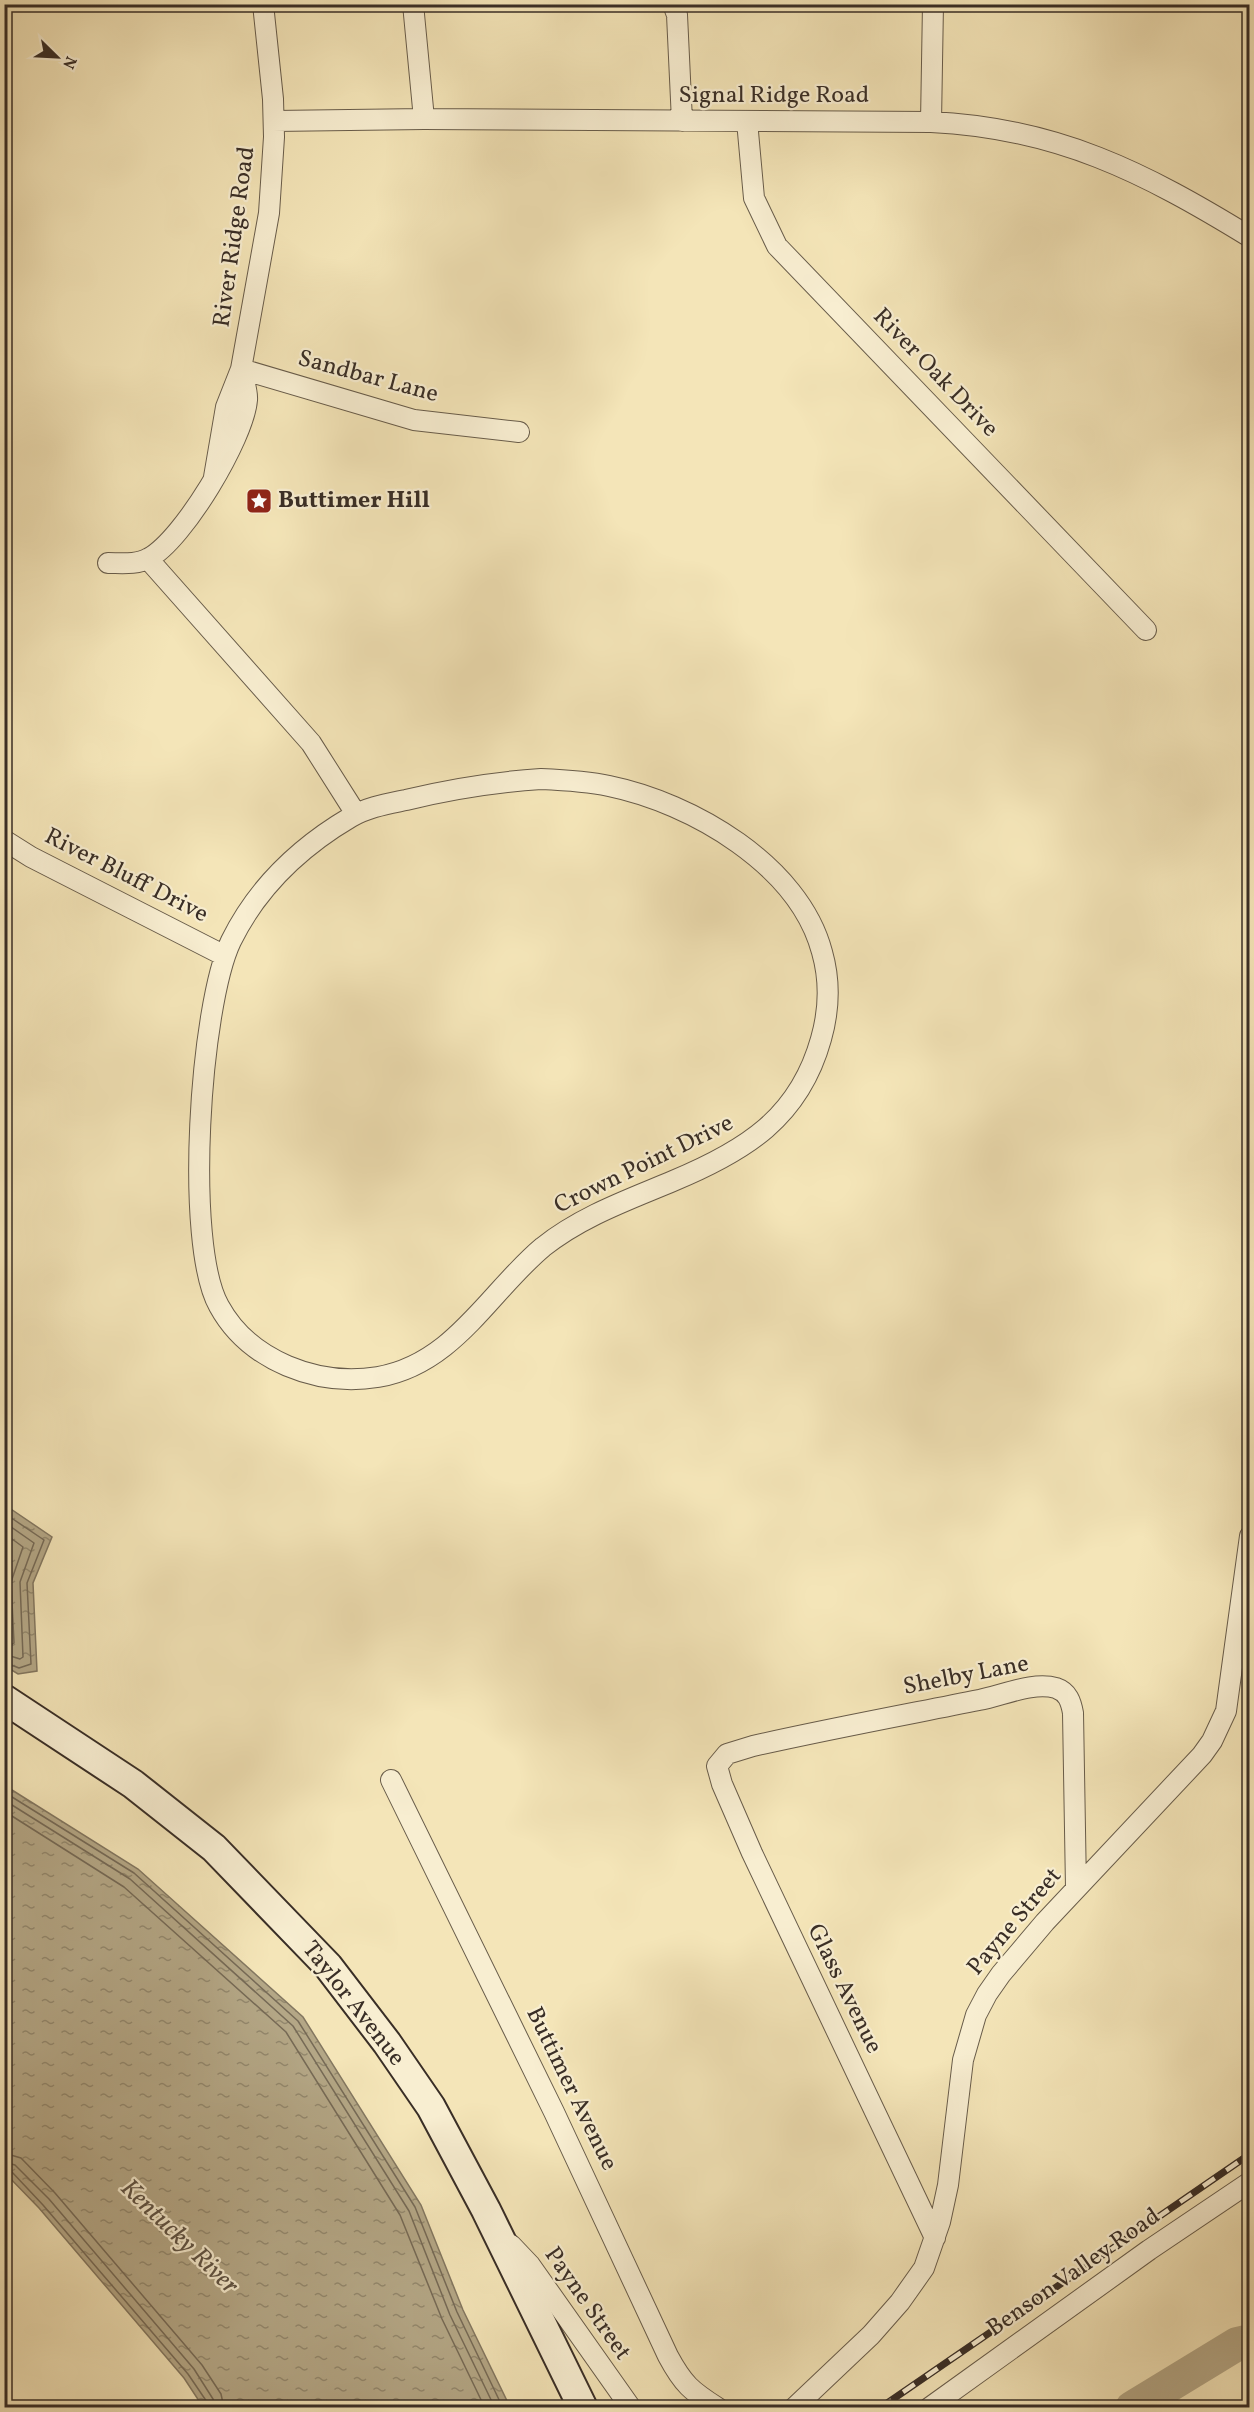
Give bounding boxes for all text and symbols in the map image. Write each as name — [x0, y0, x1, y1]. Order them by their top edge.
north arrow — [27, 27, 87, 87]
text: N — [56, 53, 81, 72]
street label: Signal Ridge Road — [679, 79, 869, 113]
street label: River Ridge Road — [205, 144, 265, 330]
street label: River Oak Drive — [864, 301, 1006, 445]
street label: Sandbar Lane — [294, 342, 442, 412]
place label: Buttimer Hill — [278, 484, 430, 518]
place icon: Buttimer Hill — [244, 486, 274, 516]
street label: River Bluff Drive — [38, 820, 214, 932]
street label: Crown Point Drive — [549, 1107, 739, 1223]
street label: Shelby Lane — [900, 1647, 1032, 1705]
street label: Payne Street — [960, 1861, 1070, 1983]
street label: Glass Avenue — [798, 1918, 890, 2060]
street label: Taylor Avenue — [293, 1934, 413, 2074]
street label: Buttimer Avenue — [517, 2001, 625, 2177]
water label: Kentucky River — [112, 2171, 246, 2303]
street label: Benson Valley Road — [980, 2200, 1168, 2346]
street label: Payne Street — [535, 2240, 639, 2368]

